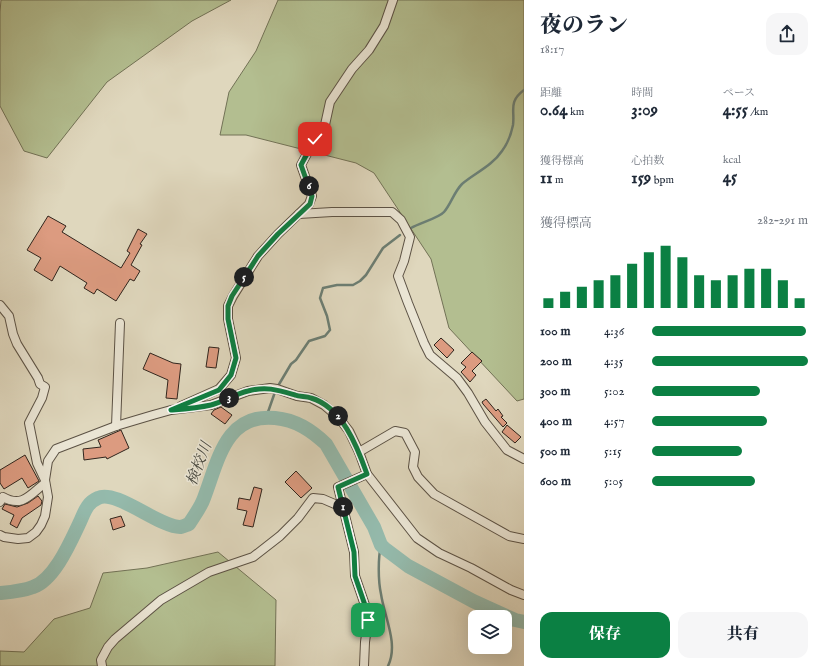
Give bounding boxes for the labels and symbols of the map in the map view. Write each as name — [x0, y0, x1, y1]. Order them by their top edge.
pin — [298, 122, 332, 156]
pin: 6 — [299, 176, 319, 196]
pin: 5 — [234, 267, 254, 287]
pin: 3 — [219, 388, 239, 408]
pin: 2 — [328, 406, 348, 426]
water label: 検校川 — [182, 438, 217, 488]
pin: 1 — [333, 497, 353, 517]
pin — [351, 603, 385, 637]

